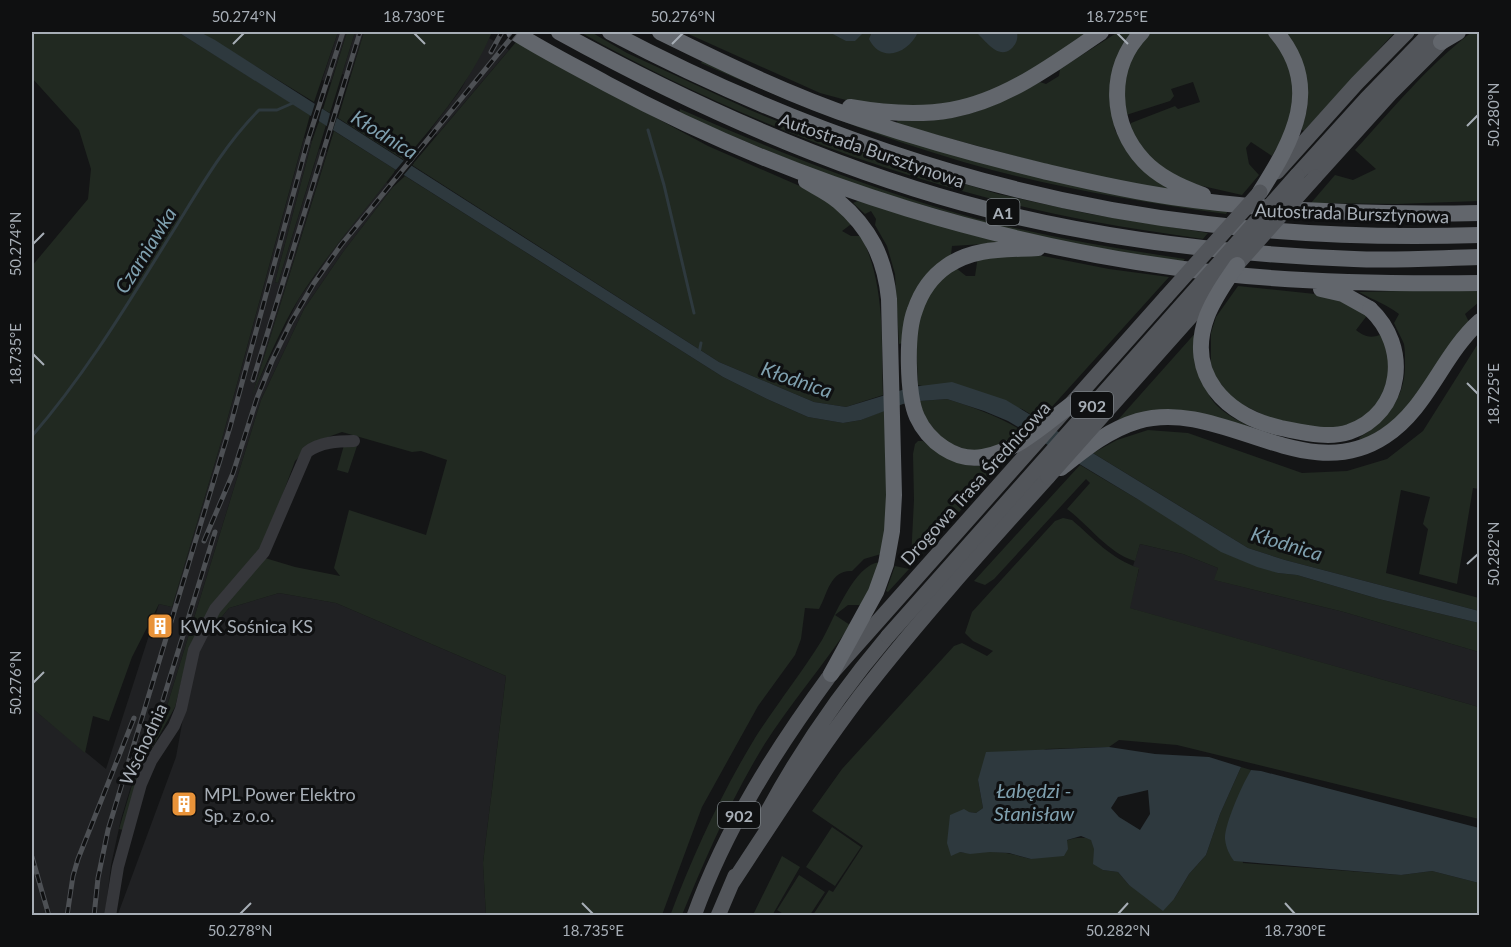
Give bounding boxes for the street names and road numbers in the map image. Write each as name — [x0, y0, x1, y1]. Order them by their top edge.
street label: Autostrada Bursztynowa — [776, 108, 968, 192]
road number: A1 — [986, 199, 1020, 225]
street label: Autostrada Bursztynowa — [1254, 199, 1450, 227]
road number: 902 — [1071, 392, 1113, 418]
street label: Drogowa Trasa Średnicowa — [896, 397, 1054, 569]
street label: Wschodnia — [114, 700, 172, 788]
road number: 902 — [718, 802, 760, 828]

